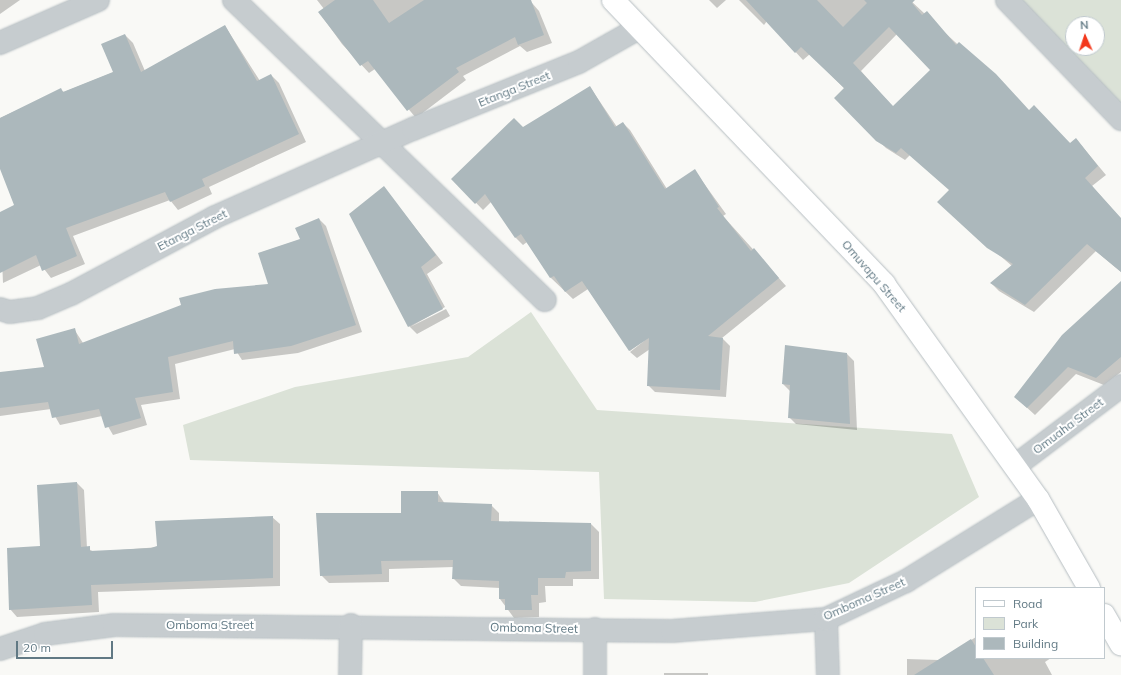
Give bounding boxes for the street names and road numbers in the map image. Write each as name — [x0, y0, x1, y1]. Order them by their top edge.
street label: Etanga Street — [476, 68, 552, 110]
street label: Etanga Street — [155, 206, 229, 254]
street label: Omuvapu Street — [839, 237, 909, 315]
street label: Omuaha Street — [1030, 395, 1106, 457]
street label: Omboma Street — [821, 575, 907, 623]
street label: Omboma Street — [166, 618, 254, 632]
street label: Omboma Street — [490, 620, 578, 636]

